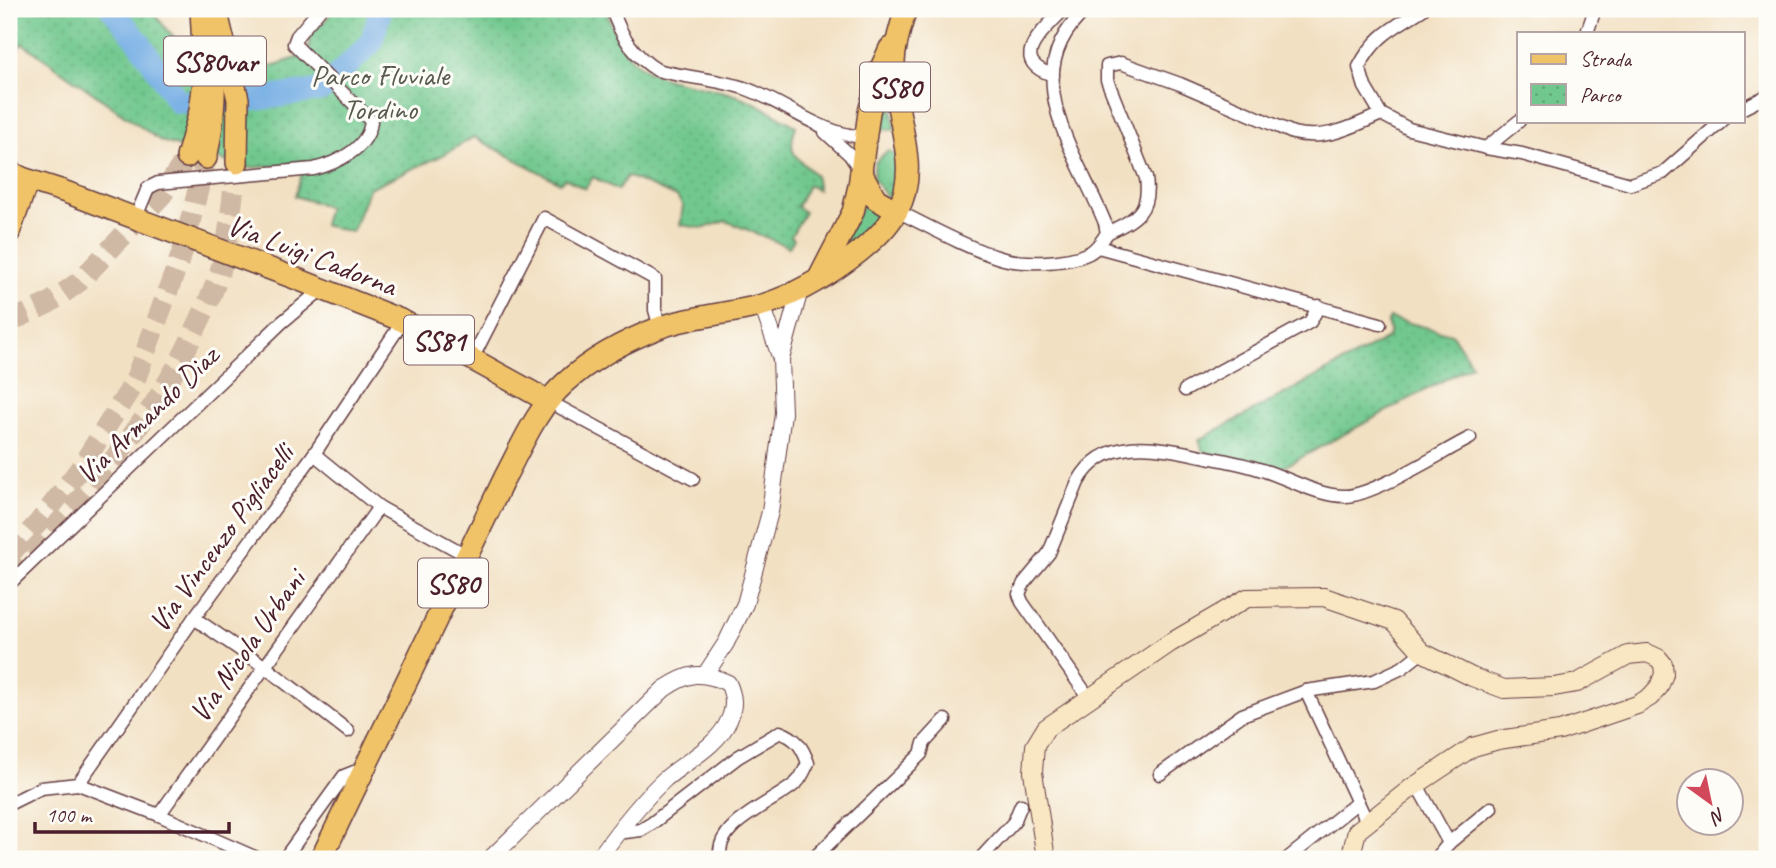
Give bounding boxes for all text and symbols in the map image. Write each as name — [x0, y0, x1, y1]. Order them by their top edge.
legend — [1517, 32, 1744, 122]
road number: SS80var — [164, 36, 266, 86]
text: Strada — [1580, 46, 1633, 72]
park label: Parco Fluviale Tordino — [311, 56, 451, 128]
road number: SS80 — [860, 62, 930, 112]
text: Parco — [1580, 82, 1623, 108]
street label: Via Luigi Cadorna — [222, 205, 404, 305]
road number: SS81 — [404, 316, 474, 364]
street label: Via Armando Diaz — [68, 336, 228, 492]
street label: Via Vincenzo Pigliacelli — [140, 434, 304, 640]
road number: SS80 — [418, 558, 488, 608]
street label: Via Nicola Urbani — [181, 560, 315, 730]
north arrow — [1674, 766, 1744, 836]
scale bar — [35, 791, 229, 835]
text: 100 m — [46, 802, 93, 828]
text: N — [1705, 802, 1730, 830]

